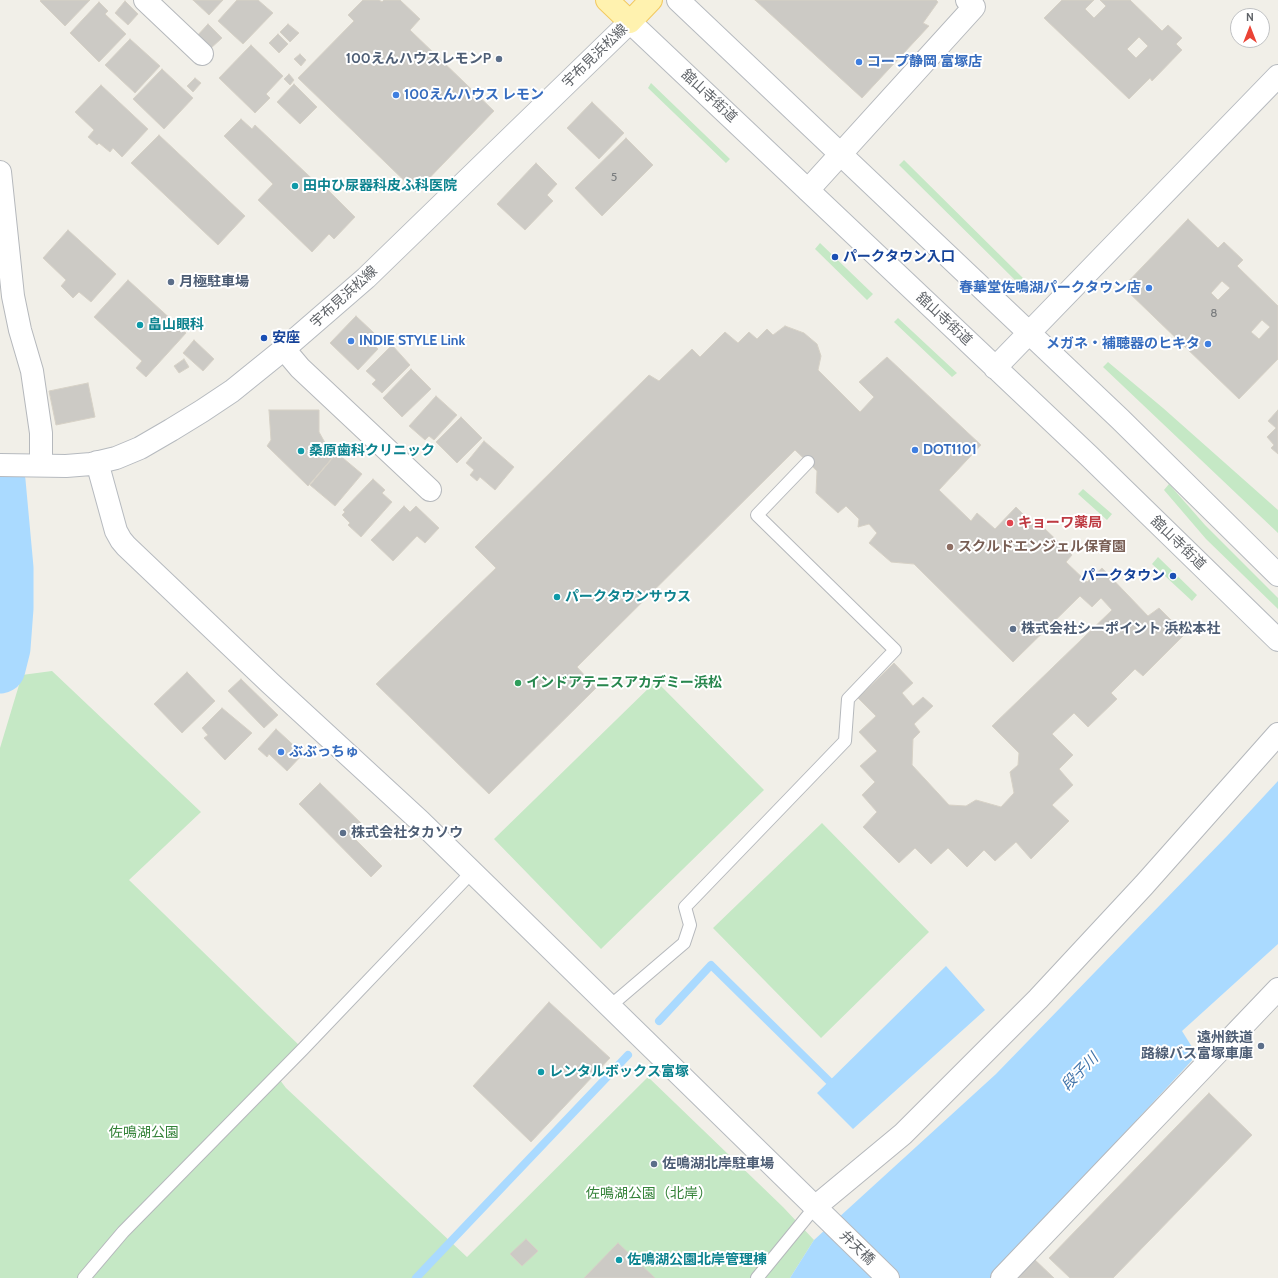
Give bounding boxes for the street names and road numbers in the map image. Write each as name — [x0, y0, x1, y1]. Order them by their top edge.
street label: 宇布見浜松線 — [559, 21, 631, 91]
street label: 舘山寺街道 — [678, 66, 740, 126]
street label: 宇布見浜松線 — [307, 263, 381, 331]
street label: 舘山寺街道 — [913, 289, 975, 349]
street label: 舘山寺街道 — [1147, 513, 1209, 573]
street label: 弁天橋 — [836, 1227, 878, 1269]

